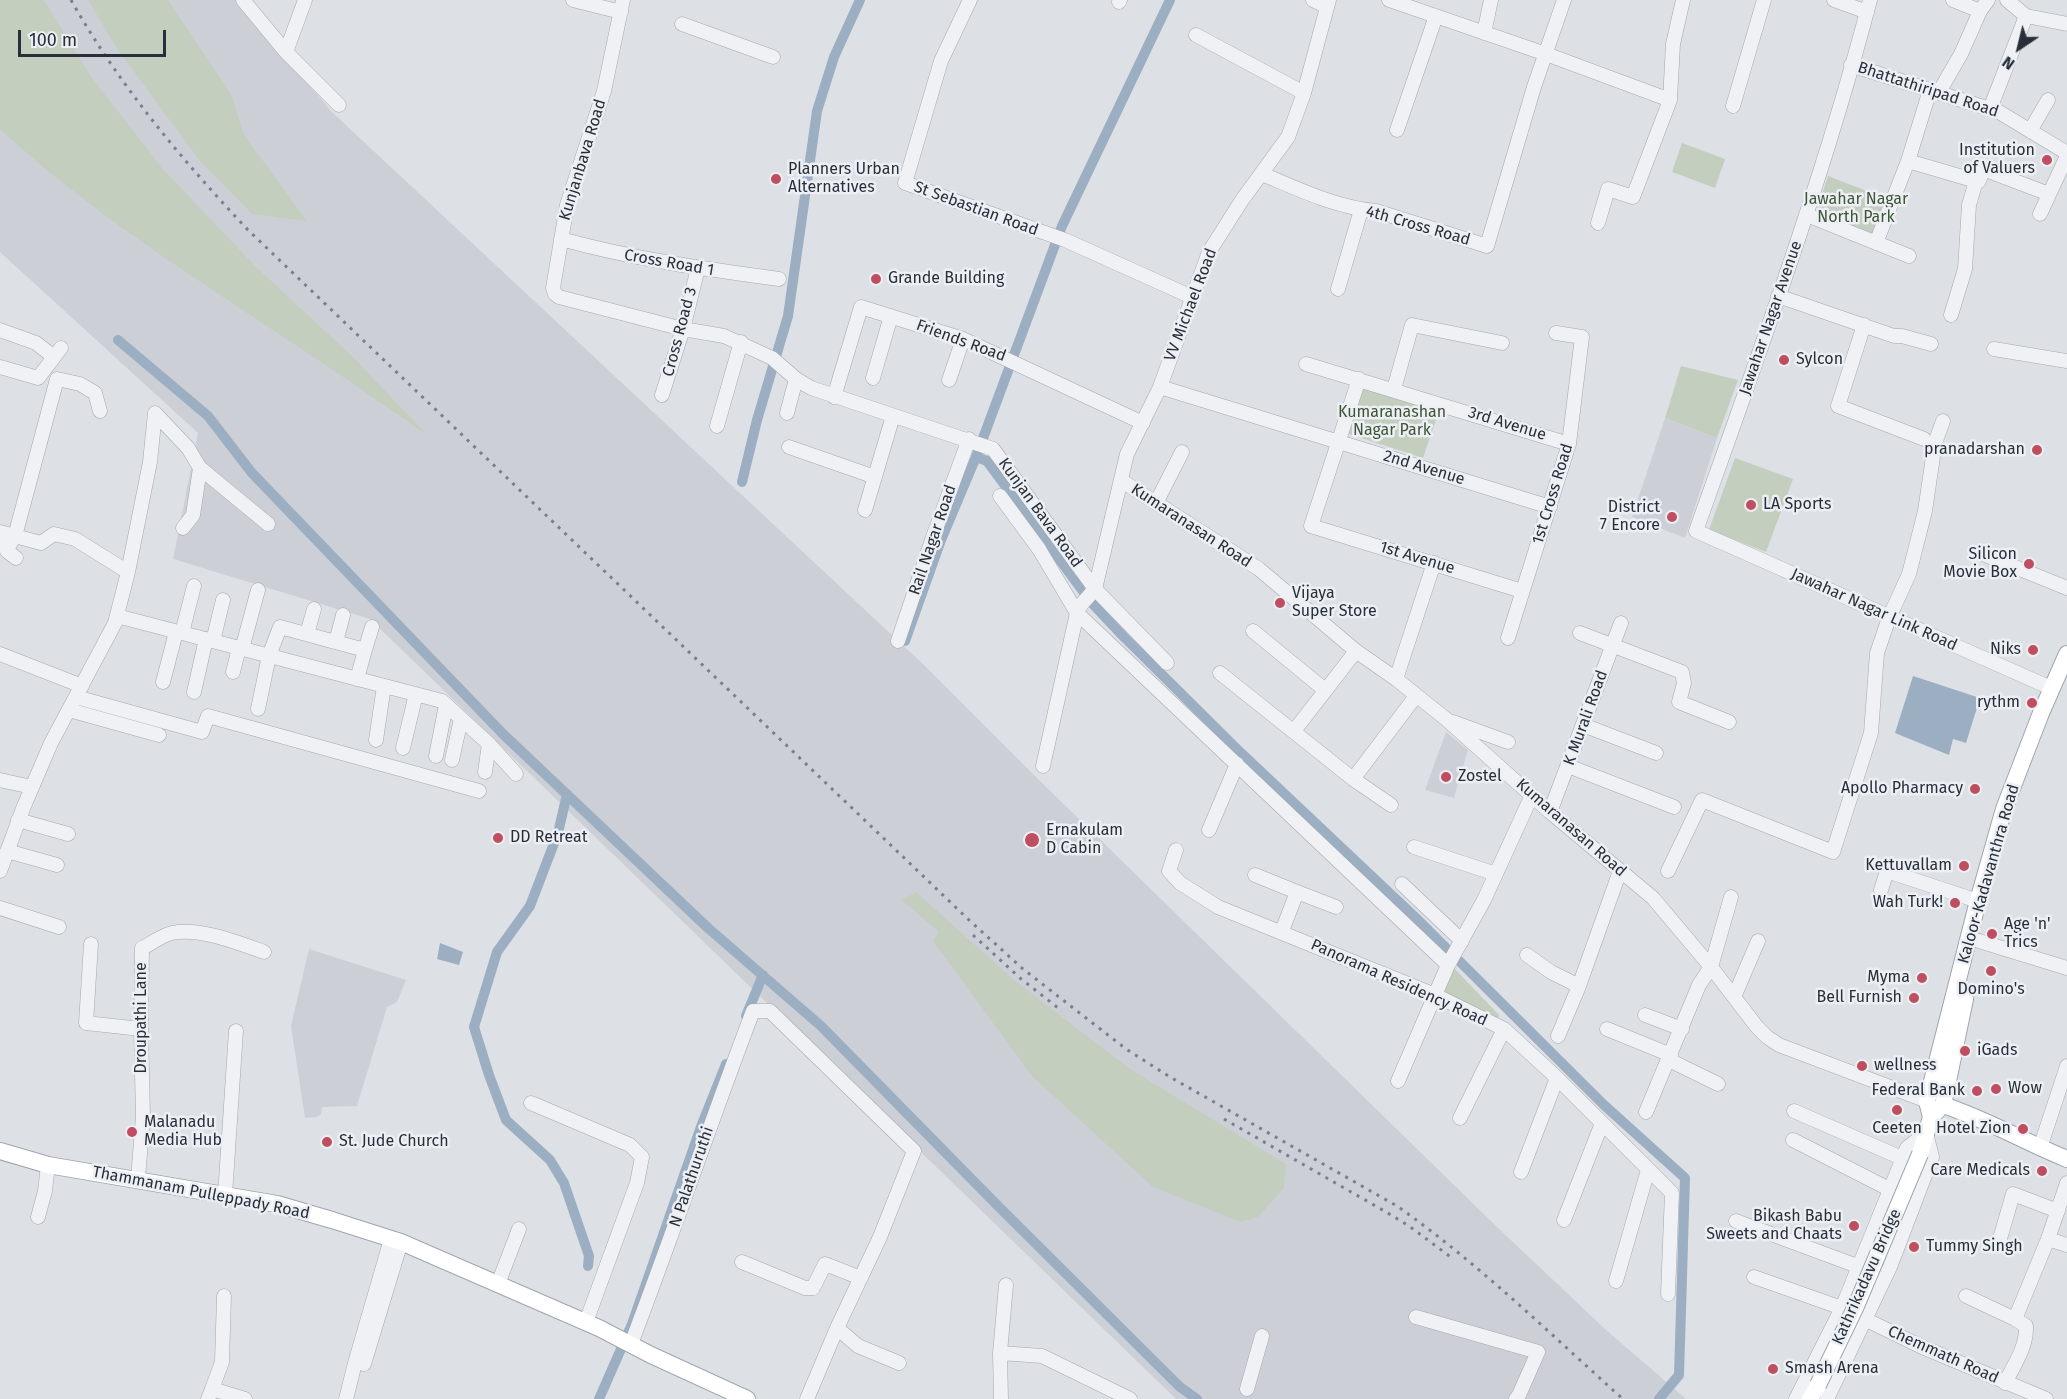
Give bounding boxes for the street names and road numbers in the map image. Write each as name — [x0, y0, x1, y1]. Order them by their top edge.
street label: Bhattathiripad Road — [1855, 58, 2001, 122]
street label: Kunjanbava Road — [555, 97, 611, 223]
street label: St Sebastian Road — [911, 178, 1041, 240]
street label: 4th Cross Road — [1364, 202, 1472, 250]
street label: Jawahar Nagar Avenue — [1736, 238, 1806, 398]
street label: Cross Road 1 — [623, 246, 715, 280]
street label: VV Michael Road — [1161, 246, 1221, 364]
street label: Cross Road 3 — [659, 285, 701, 379]
street label: Friends Road — [913, 316, 1009, 366]
street label: 3rd Avenue — [1466, 403, 1548, 445]
street label: 1st Cross Road — [1529, 441, 1577, 547]
street label: 2nd Avenue — [1381, 447, 1467, 489]
street label: Kunjan Bava Road — [994, 455, 1086, 571]
street label: Kumaranasan Road — [1127, 480, 1255, 572]
street label: Rail Nagar Road — [905, 482, 961, 598]
street label: 1st Avenue — [1377, 537, 1457, 579]
street label: Jawahar Nagar Link Road — [1788, 565, 1960, 655]
street label: K Murali Road — [1560, 668, 1612, 768]
street label: Kumaranasan Road — [1512, 775, 1630, 881]
street label: Kaloor-Kadavanthra Road — [1954, 782, 2024, 966]
street label: Panorama Residency Road — [1308, 935, 1490, 1031]
street label: Droupathi Lane — [132, 962, 152, 1074]
street label: N Palathuruthi — [666, 1124, 718, 1230]
street label: Thammanam Pulleppady Road — [91, 1163, 311, 1223]
street label: Kathrikadavu Bridge — [1828, 1206, 1906, 1348]
street label: Chemmath Road — [1885, 1322, 2001, 1388]

